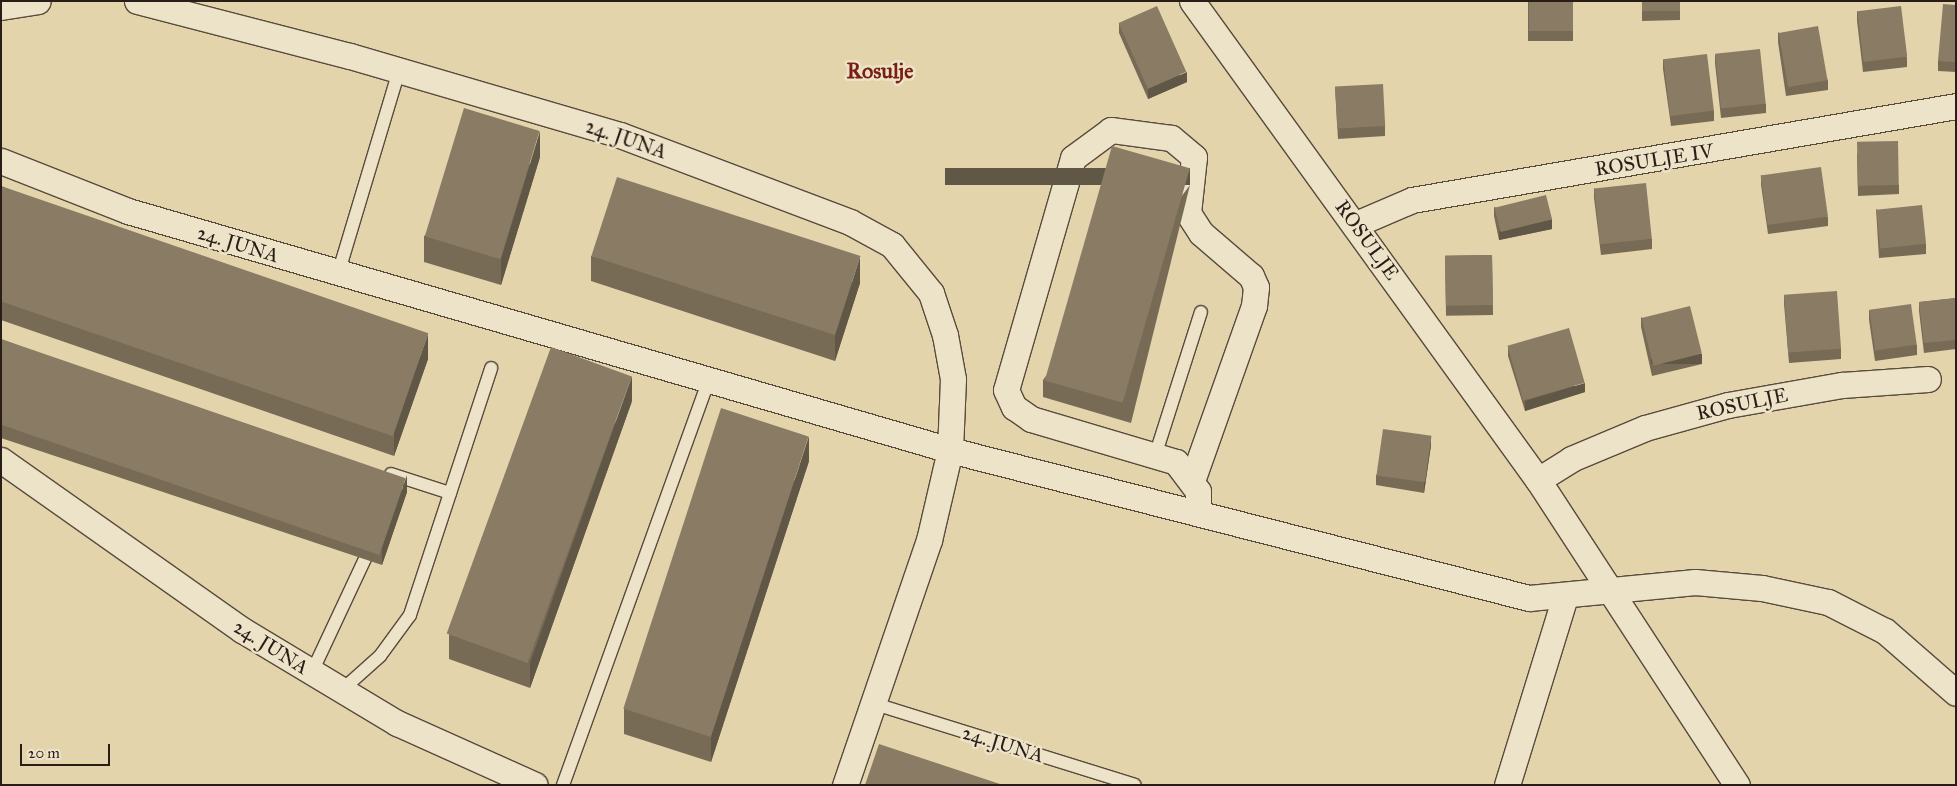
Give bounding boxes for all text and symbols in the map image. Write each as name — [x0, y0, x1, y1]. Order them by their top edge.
district label: Rosulje — [847, 58, 913, 84]
street label: 24. JUNA — [582, 114, 670, 164]
street label: ROSULJE IV — [1593, 139, 1715, 181]
street label: ROSULJE — [1330, 195, 1404, 285]
street label: 24. JUNA — [194, 220, 282, 268]
street label: ROSULJE — [1694, 383, 1790, 425]
street label: 24. JUNA — [229, 615, 313, 679]
street label: 24. JUNA — [959, 720, 1047, 768]
scale bar — [22, 734, 112, 766]
text: 20 m — [28, 744, 60, 762]

